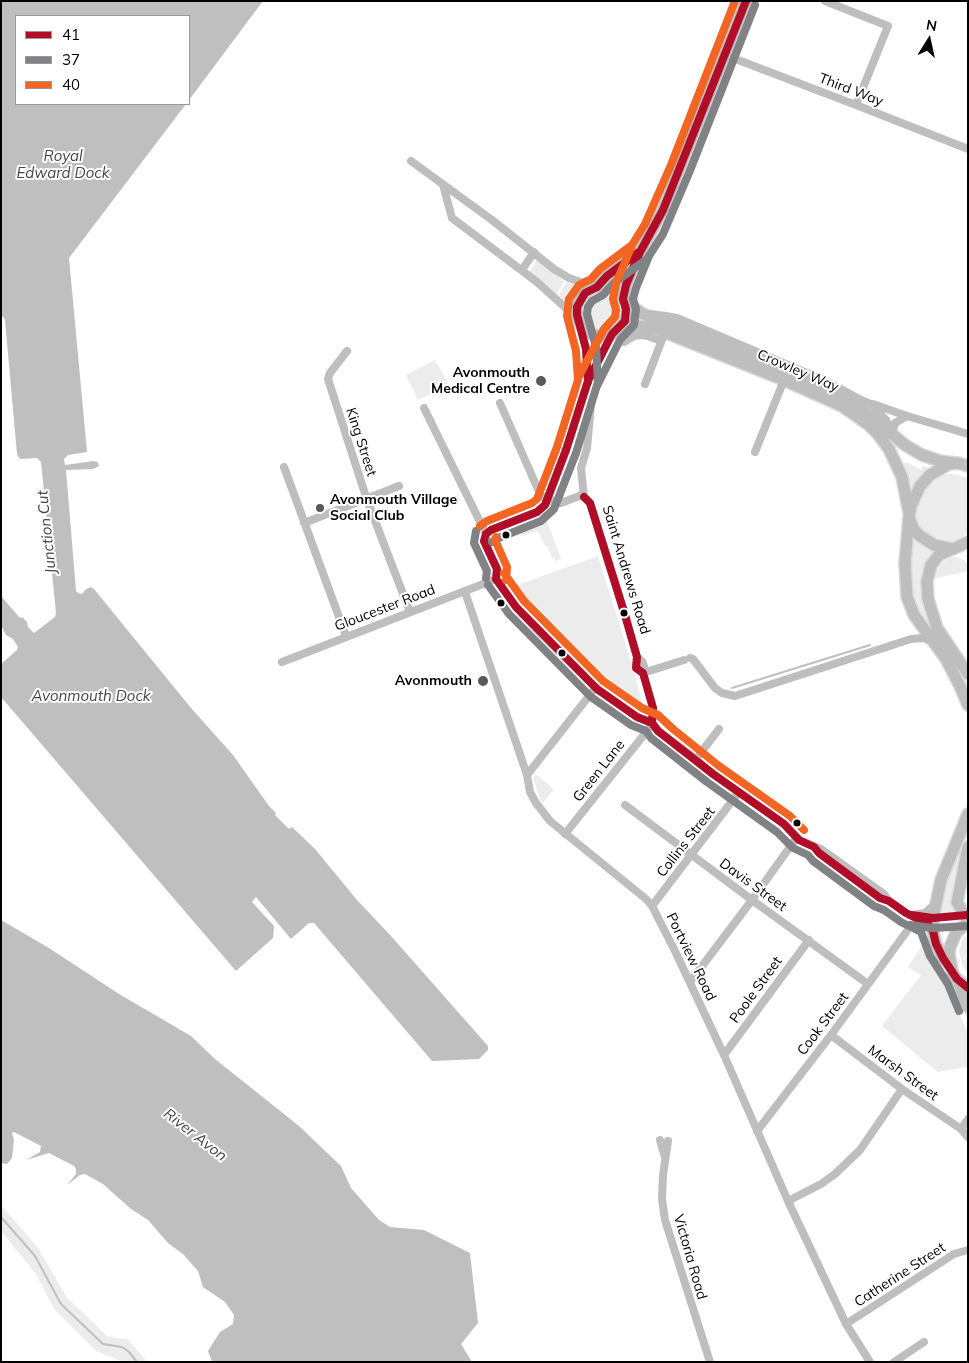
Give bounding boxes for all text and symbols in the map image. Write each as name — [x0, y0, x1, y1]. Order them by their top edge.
legend — [15, 15, 190, 105]
north arrow — [904, 15, 954, 65]
text: N — [925, 15, 938, 35]
text: 41 — [62, 25, 80, 44]
text: 37 — [62, 50, 80, 69]
street label: Third Way — [816, 70, 886, 110]
text: 40 — [62, 75, 80, 94]
water label: Royal Edward Dock — [17, 147, 109, 182]
street label: Crowley Way — [755, 346, 841, 396]
place label: Avonmouth Medical Centre — [431, 365, 530, 398]
marker: Avonmouth Medical Centre — [534, 374, 548, 388]
street label: King Street — [342, 406, 380, 478]
water label: Junction Cut — [34, 489, 60, 575]
place label: Avonmouth Village Social Club — [330, 492, 457, 524]
marker: Avonmouth Village Social Club — [314, 502, 326, 514]
street label: Saint Andrews Road — [598, 504, 654, 636]
unlabelled marker — [501, 530, 511, 540]
street label: Gloucester Road — [332, 581, 438, 635]
unlabelled marker — [496, 598, 506, 608]
unlabelled marker — [619, 608, 629, 618]
unlabelled marker — [557, 648, 567, 658]
place label: Avonmouth — [395, 673, 472, 689]
marker: Avonmouth — [476, 674, 490, 688]
water label: Avonmouth Dock — [31, 687, 151, 705]
street label: Green Lane — [570, 737, 628, 805]
street label: Collins Street — [653, 803, 719, 881]
unlabelled marker — [792, 818, 802, 828]
street label: Davis Street — [716, 855, 790, 915]
street label: Portview Road — [662, 910, 720, 1004]
street label: Poole Street — [726, 953, 786, 1027]
street label: Cook Street — [794, 989, 852, 1059]
street label: Marsh Street — [865, 1042, 941, 1104]
water label: River Avon — [160, 1105, 230, 1165]
street label: Victoria Road — [670, 1213, 710, 1301]
street label: Catherine Street — [851, 1239, 949, 1311]

